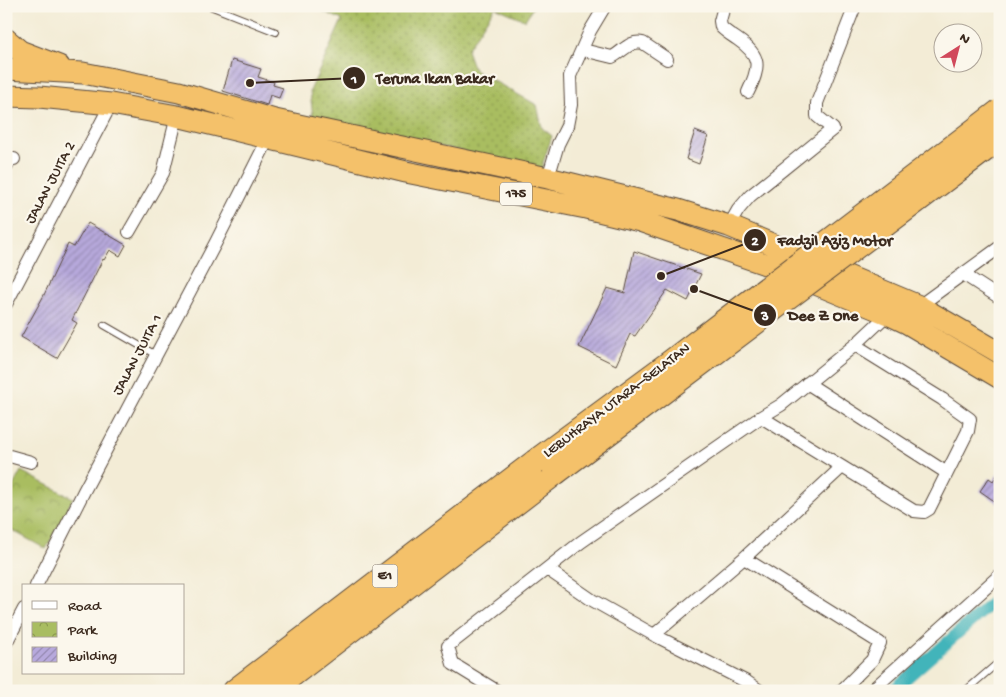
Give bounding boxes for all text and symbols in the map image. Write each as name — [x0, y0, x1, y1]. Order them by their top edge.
north arrow — [934, 22, 984, 72]
text: N — [955, 30, 973, 49]
callout: Teruna Ikan Bakar — [341, 62, 504, 93]
text: 1 — [350, 71, 357, 89]
text: Teruna Ikan Bakar — [374, 71, 496, 90]
street label: JALAN JUITA 2 — [22, 139, 80, 227]
road number: 175 — [500, 182, 532, 205]
callout: Fadzil Aziz Motor — [742, 224, 902, 255]
text: 2 — [751, 233, 759, 251]
text: Fadzil Aziz Motor — [777, 233, 895, 252]
callout: Dee Z One — [753, 299, 868, 330]
text: 3 — [760, 308, 769, 326]
text: Dee Z One — [786, 308, 859, 327]
street label: JALAN JUITA 1 — [109, 312, 167, 398]
street label: LEBUHRAYA UTARA–SELATAN — [540, 340, 694, 462]
road number: E1 — [372, 564, 398, 588]
legend — [22, 584, 185, 674]
text: Road — [68, 598, 102, 616]
text: Park — [67, 622, 98, 640]
text: Building — [67, 648, 117, 666]

